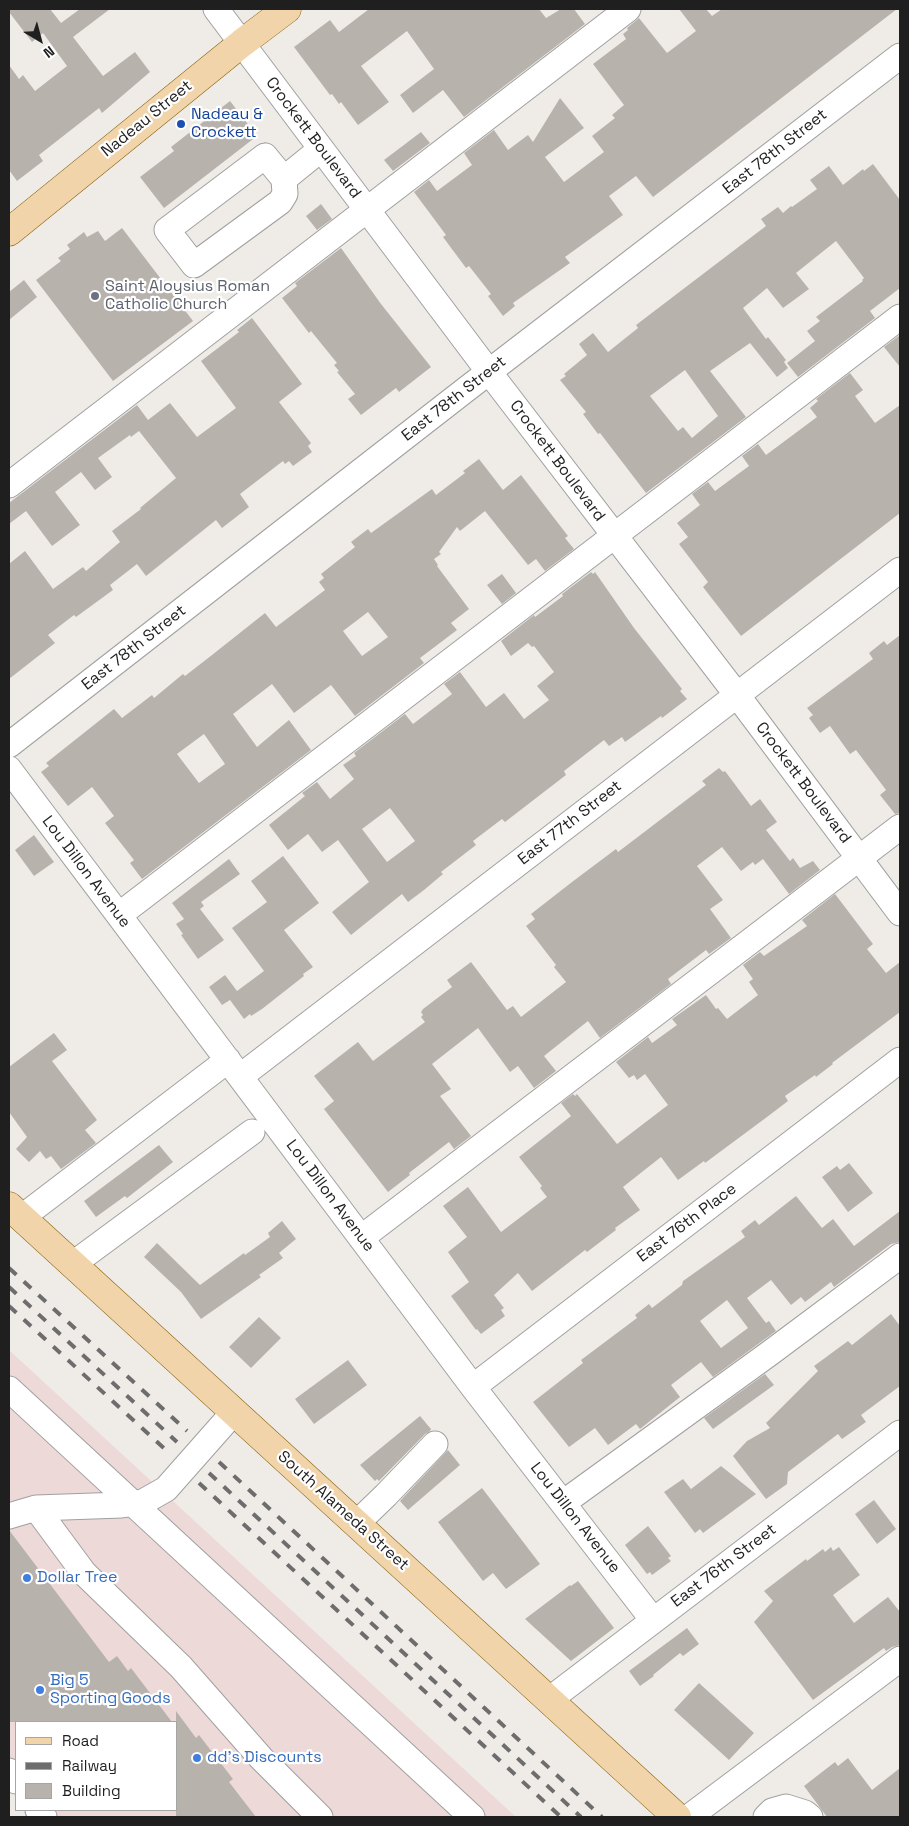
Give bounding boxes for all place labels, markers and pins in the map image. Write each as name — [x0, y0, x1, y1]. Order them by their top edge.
place label: Nadeau & Crockett — [191, 105, 263, 143]
marker: Nadeau & Crockett — [175, 118, 187, 130]
place label: Saint Aloysius Roman Catholic Church — [105, 277, 270, 315]
marker: Saint Aloysius Roman Catholic Church — [89, 290, 101, 302]
place label: Dollar Tree — [37, 1568, 118, 1588]
marker: Dollar Tree — [21, 1572, 33, 1584]
place label: Big 5 Sporting Goods — [50, 1671, 171, 1709]
marker: Big 5 Sporting Goods — [34, 1684, 46, 1696]
place label: dd's Discounts — [207, 1748, 322, 1768]
marker: dd's Discounts — [191, 1752, 203, 1764]

